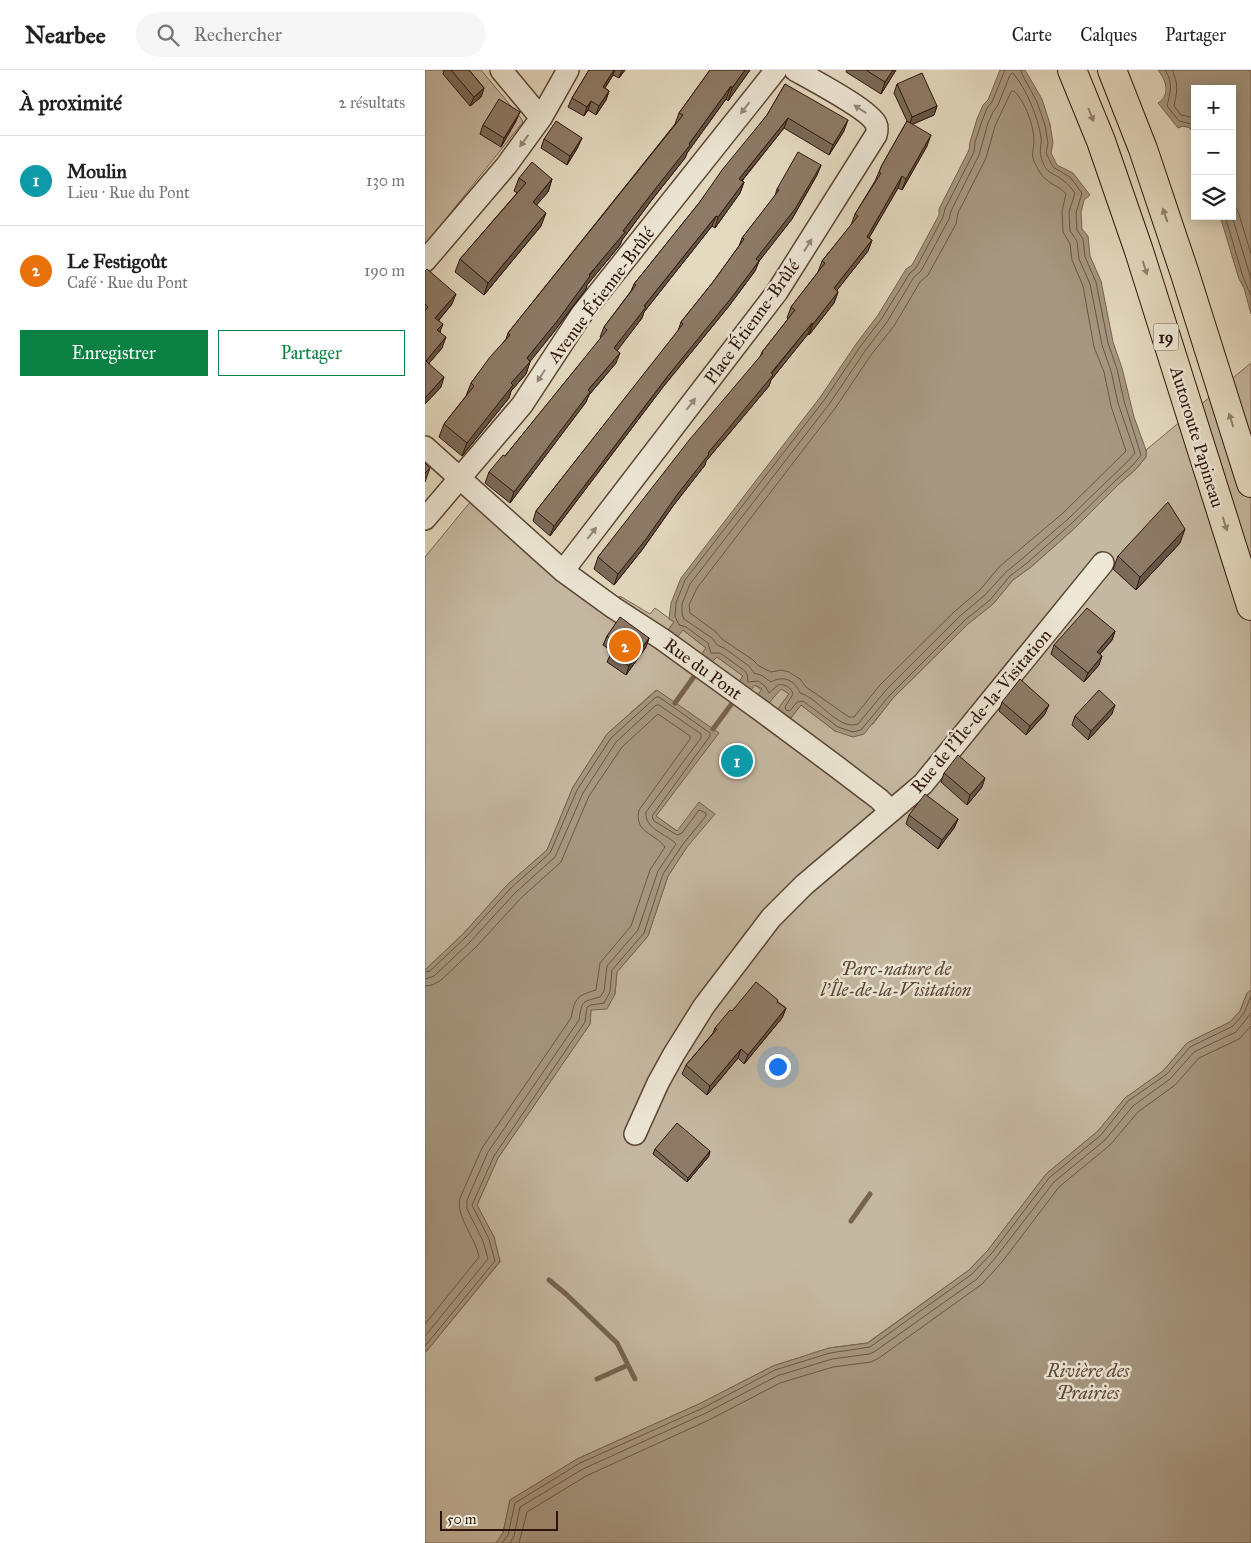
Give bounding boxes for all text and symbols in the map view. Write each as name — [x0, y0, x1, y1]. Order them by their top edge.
search box — [136, 12, 486, 57]
text: Nearbee — [25, 20, 106, 50]
icon: search — [154, 21, 182, 49]
text: Rechercher — [194, 23, 282, 46]
text: Carte — [1012, 24, 1052, 46]
text: Calques — [1080, 24, 1137, 46]
text: Partager — [1165, 24, 1226, 46]
map controls — [1191, 85, 1236, 220]
button: + — [1191, 85, 1236, 130]
text: À proximité — [20, 90, 122, 116]
text: 2 résultats — [339, 93, 405, 112]
one-way arrow — [740, 101, 751, 114]
one-way arrow — [853, 105, 867, 114]
one-way arrow — [1087, 108, 1095, 123]
button: − — [1191, 130, 1236, 175]
one-way arrow — [519, 134, 529, 148]
text: Moulin — [67, 160, 127, 183]
text: 1 — [33, 171, 39, 190]
text: 130 m — [366, 171, 405, 190]
button: layers — [1191, 175, 1236, 220]
text: Lieu · Rue du Pont — [67, 183, 190, 202]
one-way arrow — [1161, 208, 1168, 223]
street label: Avenue Étienne-Brûlé — [541, 221, 660, 368]
one-way arrow — [803, 238, 813, 251]
text: Le Festigoût — [67, 250, 167, 273]
street label: Place Étienne-Brûlé — [698, 254, 805, 388]
text: 2 — [32, 261, 40, 280]
text: 190 m — [364, 261, 405, 280]
one-way arrow — [1141, 261, 1149, 276]
text: Café · Rue du Pont — [67, 273, 188, 292]
road number: 19 — [1153, 323, 1179, 350]
button: Enregistrer — [20, 330, 208, 376]
button: Partager — [218, 330, 405, 376]
street label: Autoroute Papineau — [1165, 363, 1229, 511]
one-way arrow — [537, 370, 546, 383]
one-way arrow — [686, 398, 697, 411]
one-way arrow — [1227, 412, 1235, 427]
one-way arrow — [1221, 516, 1229, 531]
one-way arrow — [587, 527, 598, 540]
street label: Rue de l'Île-de-la-Visitation — [905, 624, 1056, 798]
pin: 2 — [609, 627, 641, 665]
street label: Rue du Pont — [660, 633, 747, 705]
pin: 1 — [721, 742, 753, 780]
park label: Parc-nature de l'Île-de-la-Visitation — [820, 958, 972, 1001]
your location — [765, 1054, 791, 1080]
water label: Rivière des Prairies — [1046, 1359, 1130, 1404]
scale bar — [440, 1508, 557, 1531]
text: 50 m — [447, 1511, 476, 1528]

